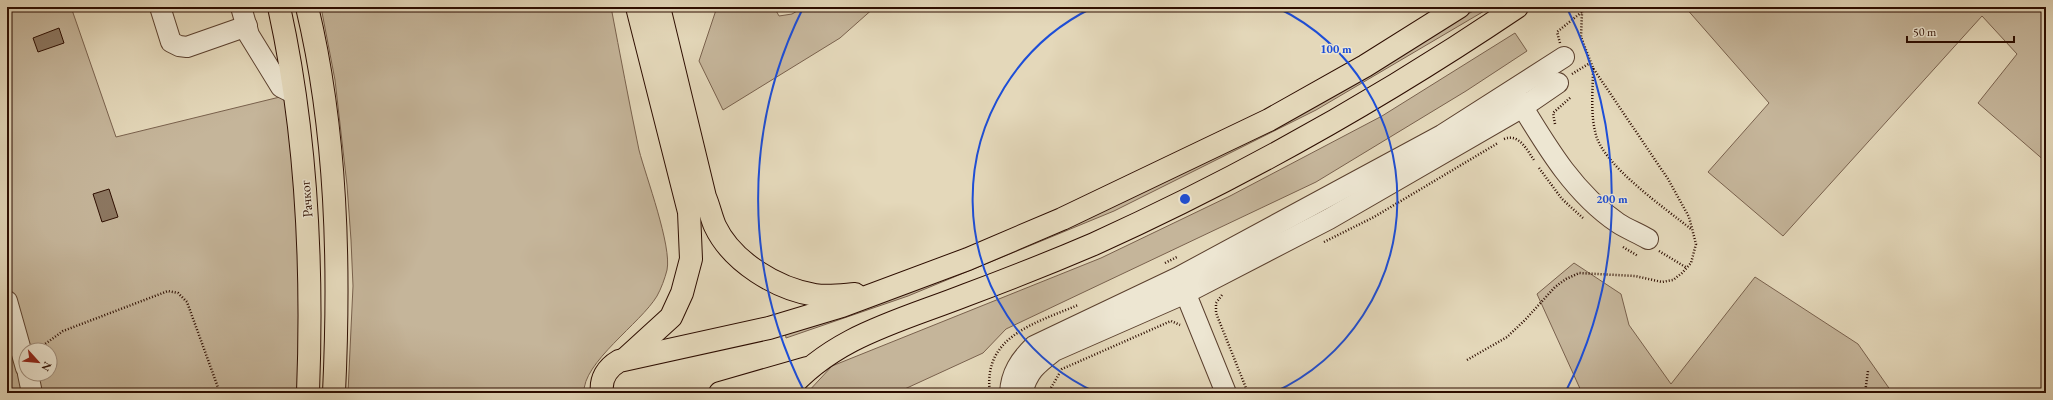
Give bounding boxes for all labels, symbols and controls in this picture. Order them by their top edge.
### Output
scale bar [1907,18,2014,44]
text: 50 m [1913,24,1937,40]
text: 100 m [1320,41,1352,57]
street label: Рачког [295,180,317,218]
text: 200 m [1596,191,1628,207]
centre of rings [1178,192,1192,206]
north arrow [18,342,58,382]
text: N [39,359,55,374]

